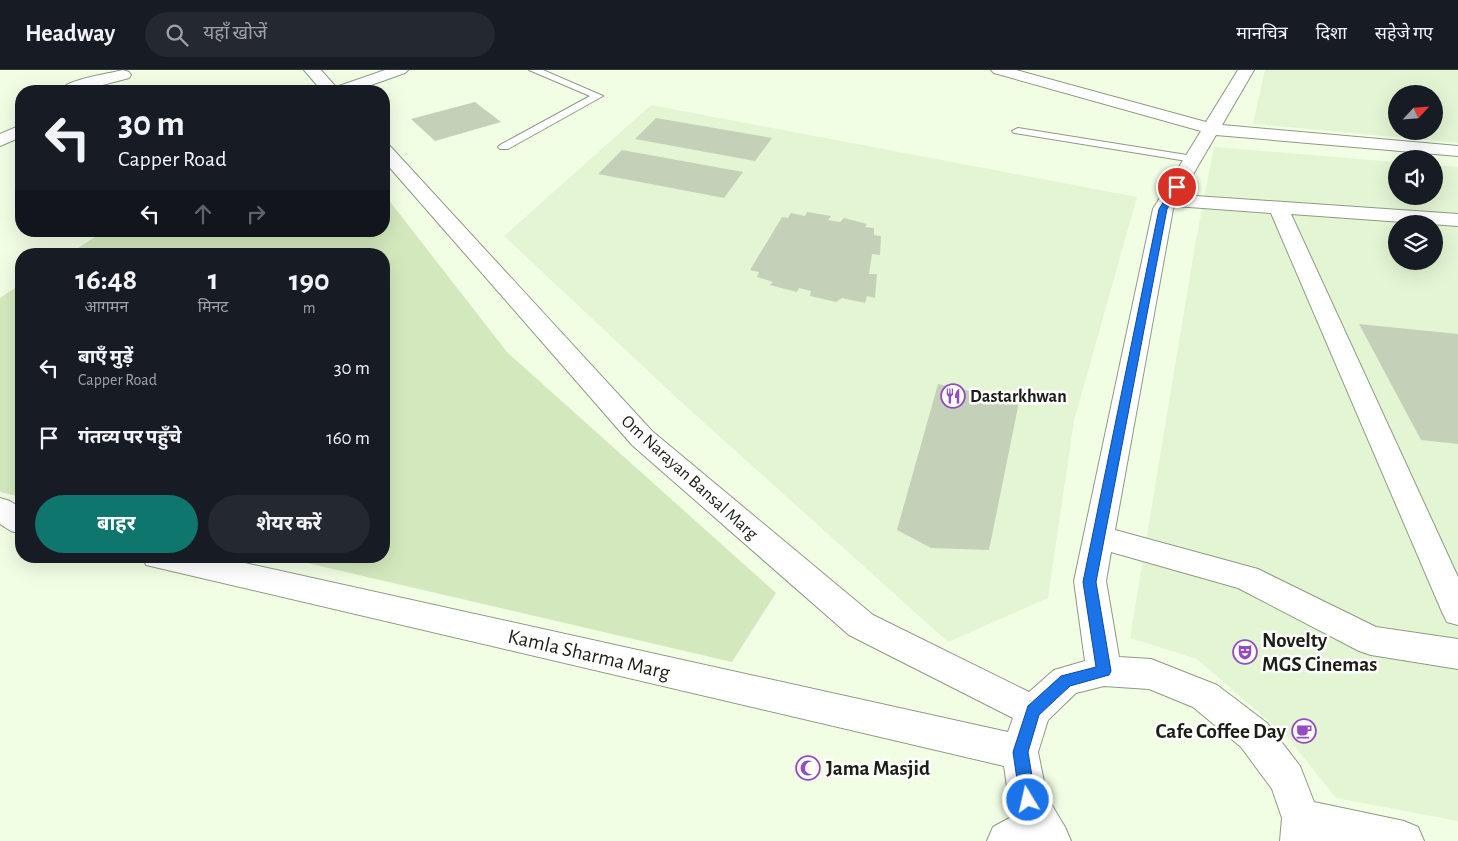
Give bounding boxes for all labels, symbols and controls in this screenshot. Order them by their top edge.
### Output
search box [145,12,495,57]
icon: search [163,21,191,49]
text: Headway [25,22,115,46]
text: यहाँ खोजें [203,24,267,43]
text: मानचित्र [1236,25,1288,43]
text: दिशा [1316,25,1347,43]
text: सहेजे गए [1375,25,1433,43]
north arrow [1388,85,1442,140]
map controls [1388,85,1443,270]
icon: left [35,105,100,170]
text: 30 m [118,107,185,142]
text: Capper Road [118,148,227,170]
button: sound [1388,150,1443,205]
pin [1156,166,1198,208]
icon: arrive [1163,173,1191,201]
icon: left [136,200,164,228]
icon: ahead [189,200,217,228]
icon: right [242,200,270,228]
button: layers [1388,215,1443,270]
text: 16:48 [75,265,137,295]
text: 1 [208,265,218,295]
text: 190 [289,266,330,296]
text: आगमन [84,299,128,315]
text: मिनट [198,299,228,315]
text: m [303,300,316,316]
text: बाएँ मुड़ें [78,348,133,367]
icon: left [35,354,63,382]
text: 30 m [334,359,370,378]
text: Capper Road [78,372,157,388]
restaurant icon: Dastarkhwan [940,383,966,409]
place label: Dastarkhwan [970,388,1067,406]
street label: Om Narayan Bansal Marg [618,412,761,544]
icon: arrive [35,424,63,452]
text: गंतव्य पर पहुँचे [78,428,181,447]
text: 160 m [326,429,370,448]
button: बाहर [35,495,198,553]
button: शेयर करें [208,495,370,553]
street label: Kamla Sharma Marg [506,626,673,684]
place label: Novelty MGS Cinemas [1262,630,1377,675]
theatre icon: Novelty MGS Cinemas [1232,639,1258,665]
cafe icon: Cafe Coffee Day [1291,718,1317,744]
place label: Cafe Coffee Day [1156,721,1287,742]
mosque icon: Jama Masjid [795,755,821,781]
place label: Jama Masjid [826,758,930,779]
position arrow [1001,773,1053,825]

